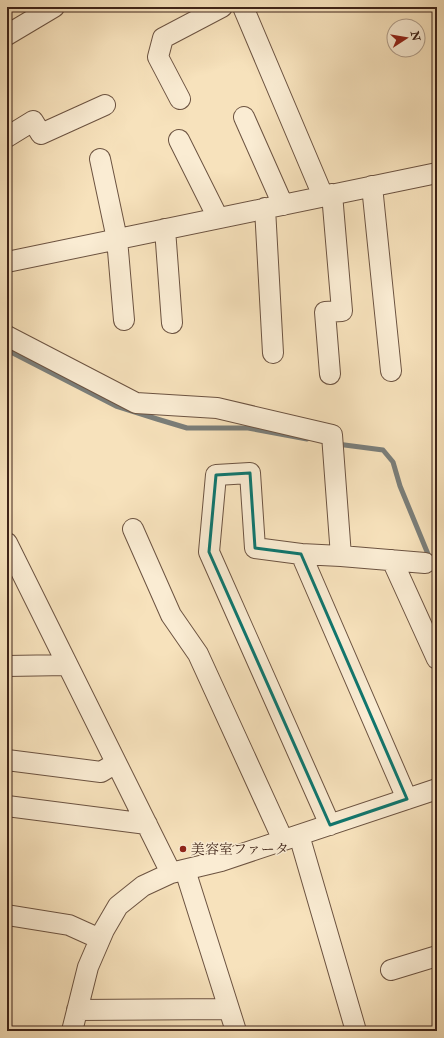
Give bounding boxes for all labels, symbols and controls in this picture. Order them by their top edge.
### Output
north arrow [386,18,426,58]
text: N [408,29,423,43]
place label: 美容室ファータ [191,841,289,858]
marker: 美容室ファータ [178,844,188,854]

